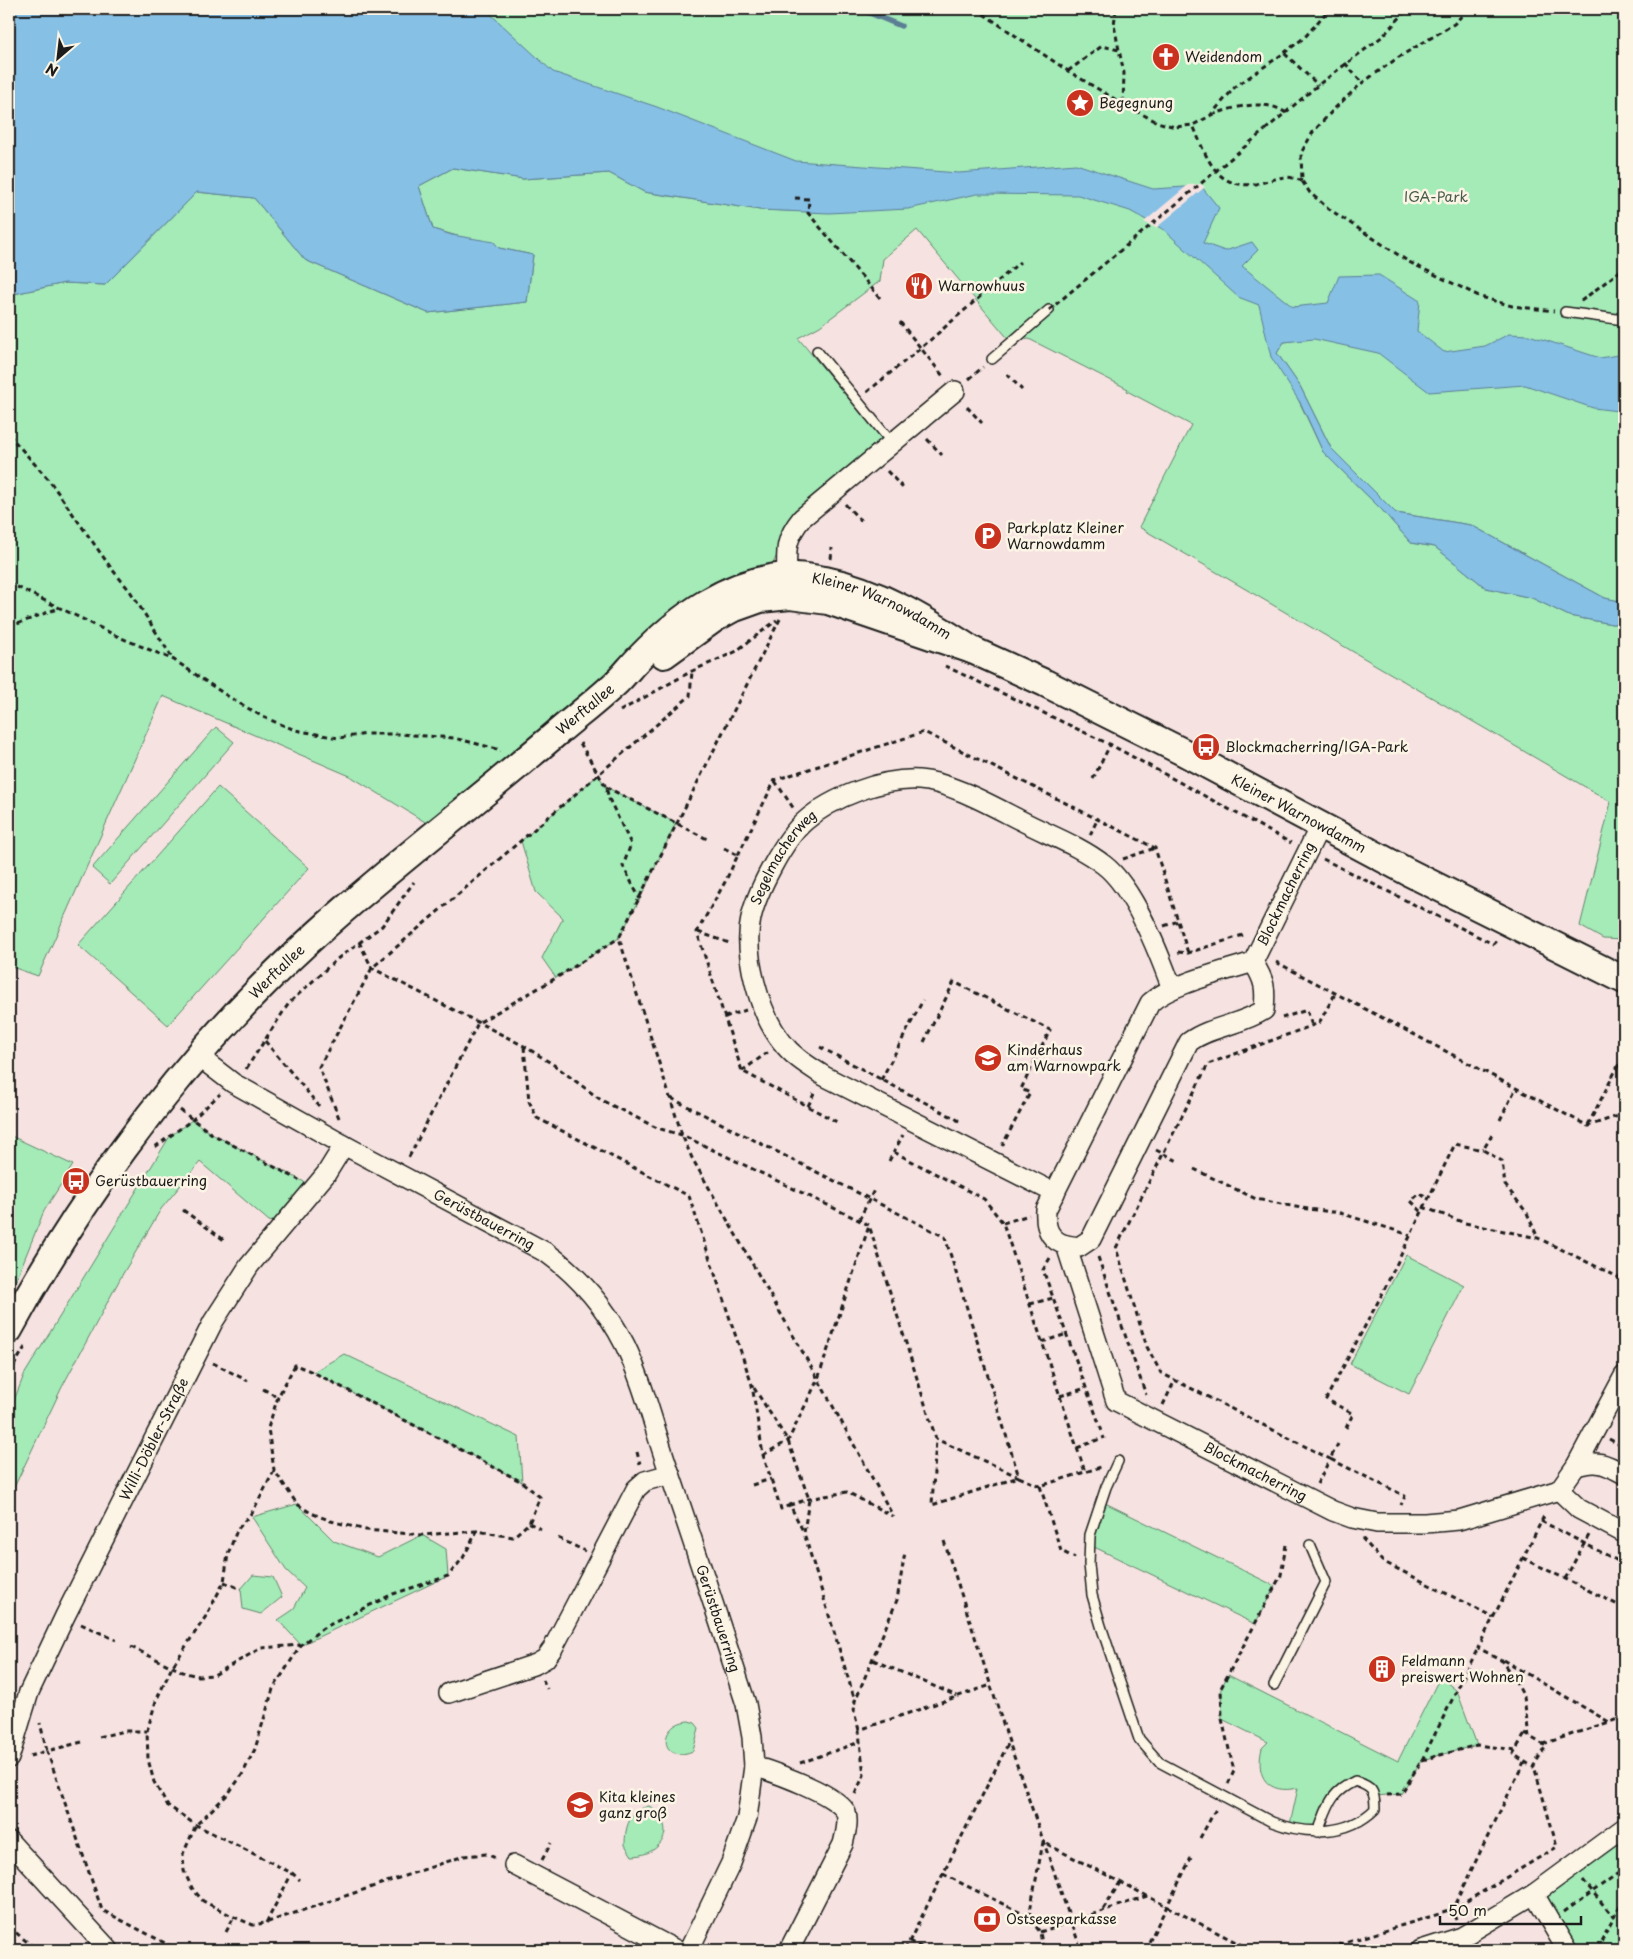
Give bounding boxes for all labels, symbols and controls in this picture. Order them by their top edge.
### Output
north arrow [32,32,82,82]
church icon: Weidendom [1151,42,1181,72]
place label: Weidendom [1185,46,1262,67]
text: N [42,58,61,82]
place icon: Begegnung [1065,88,1095,118]
place label: Begegnung [1099,92,1173,113]
park label: IGA-Park [1404,186,1469,207]
restaurant icon: Warnowhuus [904,271,934,301]
place label: Warnowhuus [938,275,1025,296]
place label: Parkplatz Kleiner Warnowdamm [1007,517,1124,554]
parking icon: Parkplatz Kleiner Warnowdamm [973,521,1003,551]
street label: Kleiner Warnowdamm [811,567,956,644]
street label: Werftallee [551,678,619,739]
bus stop icon: Blockmacherring/IGA-Park [1191,732,1221,762]
place label: Blockmacherring/IGA-Park [1225,736,1409,757]
street label: Kleiner Warnowdamm [1228,769,1370,858]
street label: Segelmacherweg [745,804,821,908]
street label: Blockmacherring [1251,838,1320,949]
street label: Werftallee [244,939,309,1003]
place label: Kinderhaus am Warnowpark [1007,1039,1121,1076]
school or university icon: Kinderhaus am Warnowpark [973,1043,1003,1073]
bus stop icon: Gerüstbauerring [61,1166,91,1196]
place label: Gerüstbauerring [95,1170,207,1191]
street label: Gerüstbauerring [430,1183,539,1255]
street label: Willi-Döbler-Straße [114,1374,193,1504]
street label: Blockmacherring [1200,1436,1311,1506]
street label: Gerüstbauerring [691,1562,746,1675]
place label: Feldmann preiswert Wohnen [1401,1650,1524,1687]
building icon: Feldmann preiswert Wohnen [1367,1654,1397,1684]
place label: Kita kleines ganz groß [599,1786,675,1823]
school or university icon: Kita kleines ganz groß [565,1790,595,1820]
scale bar [1440,1894,1582,1926]
text: 50 m [1448,1898,1487,1921]
bank icon: Ostseesparkasse [972,1904,1002,1934]
place label: Ostseesparkasse [1006,1908,1117,1929]

